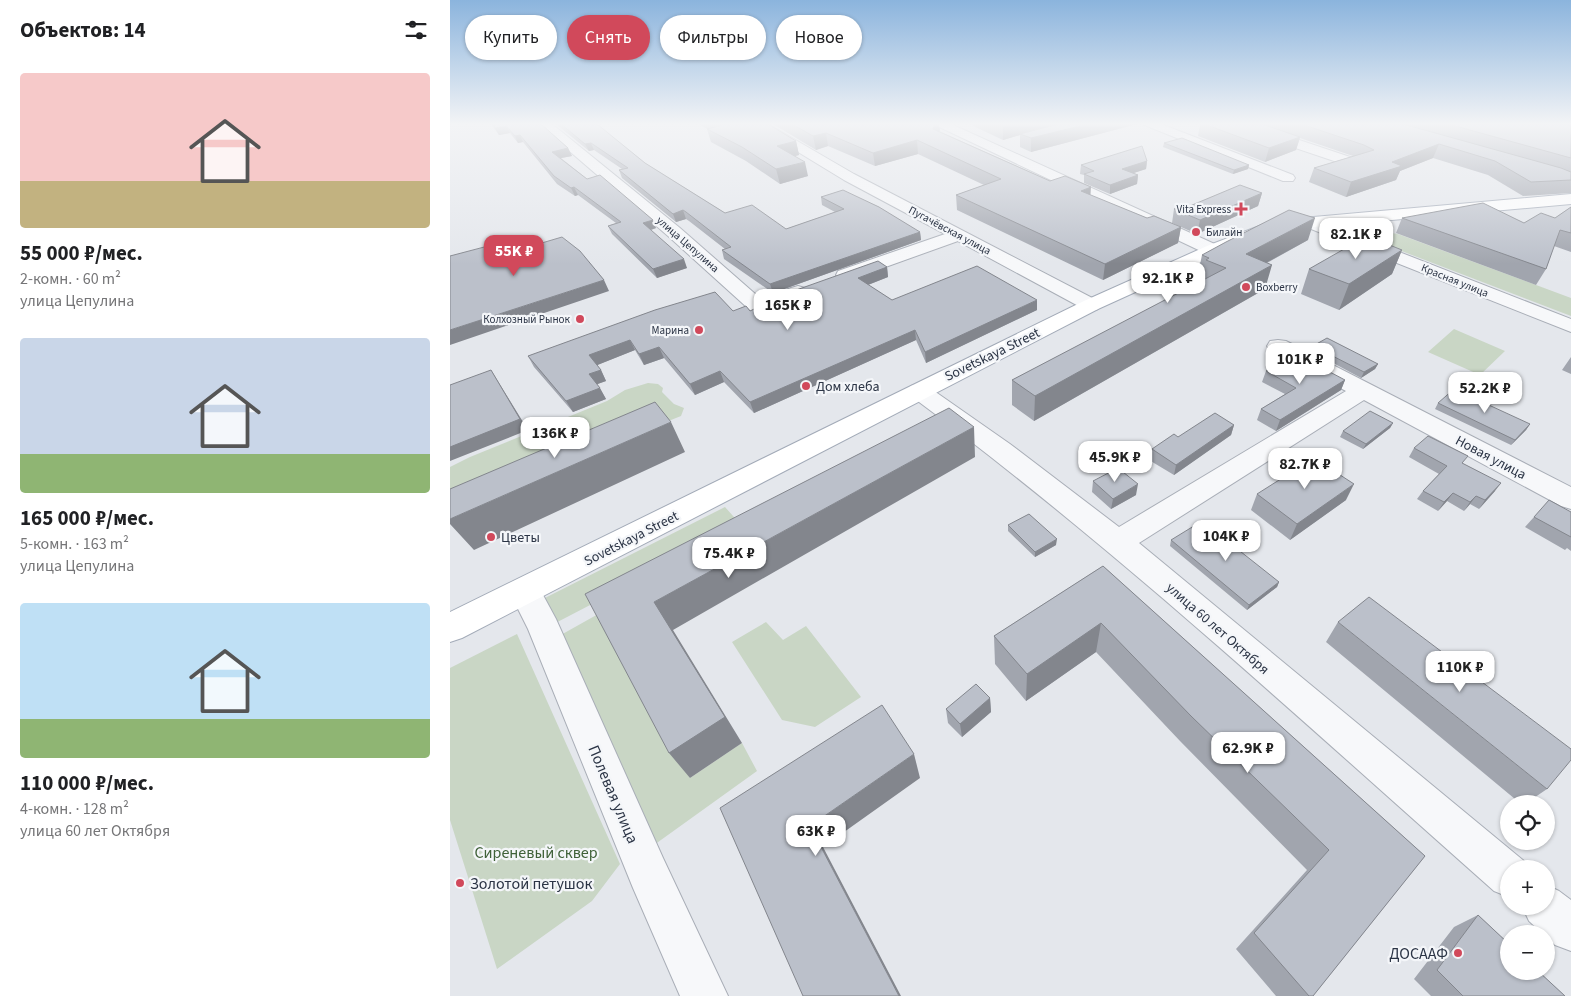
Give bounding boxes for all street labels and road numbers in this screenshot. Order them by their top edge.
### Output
street label: Пугачёвская улица [906,202,994,258]
street label: улица Цепулина [653,213,722,276]
street label: Красная улица [1419,260,1491,301]
street label: Sovetskaya Street [941,323,1044,387]
street label: Новая улица [1452,431,1529,485]
street label: Sovetskaya Street [581,506,682,571]
street label: улица 60 лет Октября [1161,578,1273,679]
street label: Полевая улица [582,742,644,847]

